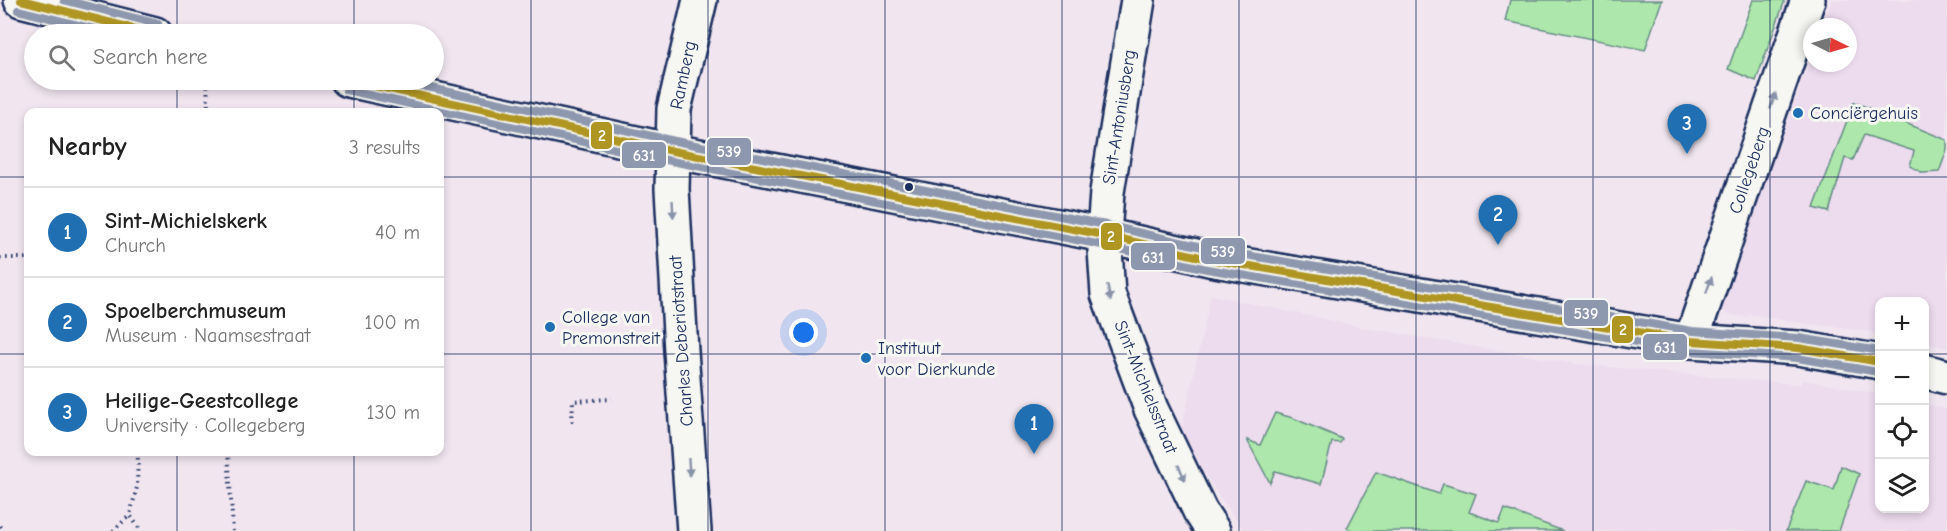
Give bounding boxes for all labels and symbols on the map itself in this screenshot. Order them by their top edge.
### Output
north arrow [1803,18,1857,72]
street label: Ramberg [666,39,701,111]
street label: Sint-Antoniusberg [1098,48,1141,186]
one-way arrow [1768,92,1778,110]
place label: Conciërgehuis [1810,103,1918,124]
pin: 3 [1668,104,1706,154]
marker: Conciërgehuis [1791,106,1805,120]
line badge: 2 [590,121,613,150]
street label: Collegeberg [1725,124,1774,217]
text: 2 [598,127,606,145]
line badge: 539 [706,137,752,166]
line badge: 631 [621,141,667,169]
text: 539 [717,143,741,161]
text: 631 [633,147,655,165]
unlabelled marker [903,181,915,193]
pin: 2 [1478,196,1518,245]
one-way arrow [669,200,678,219]
line badge: 2 [1100,222,1123,251]
text: 2 [1107,228,1115,246]
line badge: 539 [1200,237,1246,265]
line badge: 631 [1130,242,1176,271]
text: 539 [1211,243,1235,261]
text: 631 [1142,249,1164,267]
street label: Charles Deberiotstraat [665,254,698,427]
one-way arrow [1704,276,1714,294]
one-way arrow [1105,284,1115,302]
line badge: 539 [1563,299,1609,327]
text: 539 [1574,305,1598,323]
place label: College van Premonstreit [562,307,661,349]
line badge: 2 [1611,315,1634,344]
your location [789,318,818,347]
street label: Sint-Michielsstraat [1109,318,1182,458]
marker: College van Premonstreit [543,320,557,334]
text: 2 [1619,321,1627,339]
line badge: 631 [1642,333,1688,361]
place label: Instituut voor Dierkunde [877,338,995,380]
text: 631 [1654,339,1676,357]
marker: Instituut voor Dierkunde [859,351,873,365]
pin: 1 [1014,404,1054,454]
one-way arrow [684,457,694,476]
one-way arrow [1177,465,1186,482]

